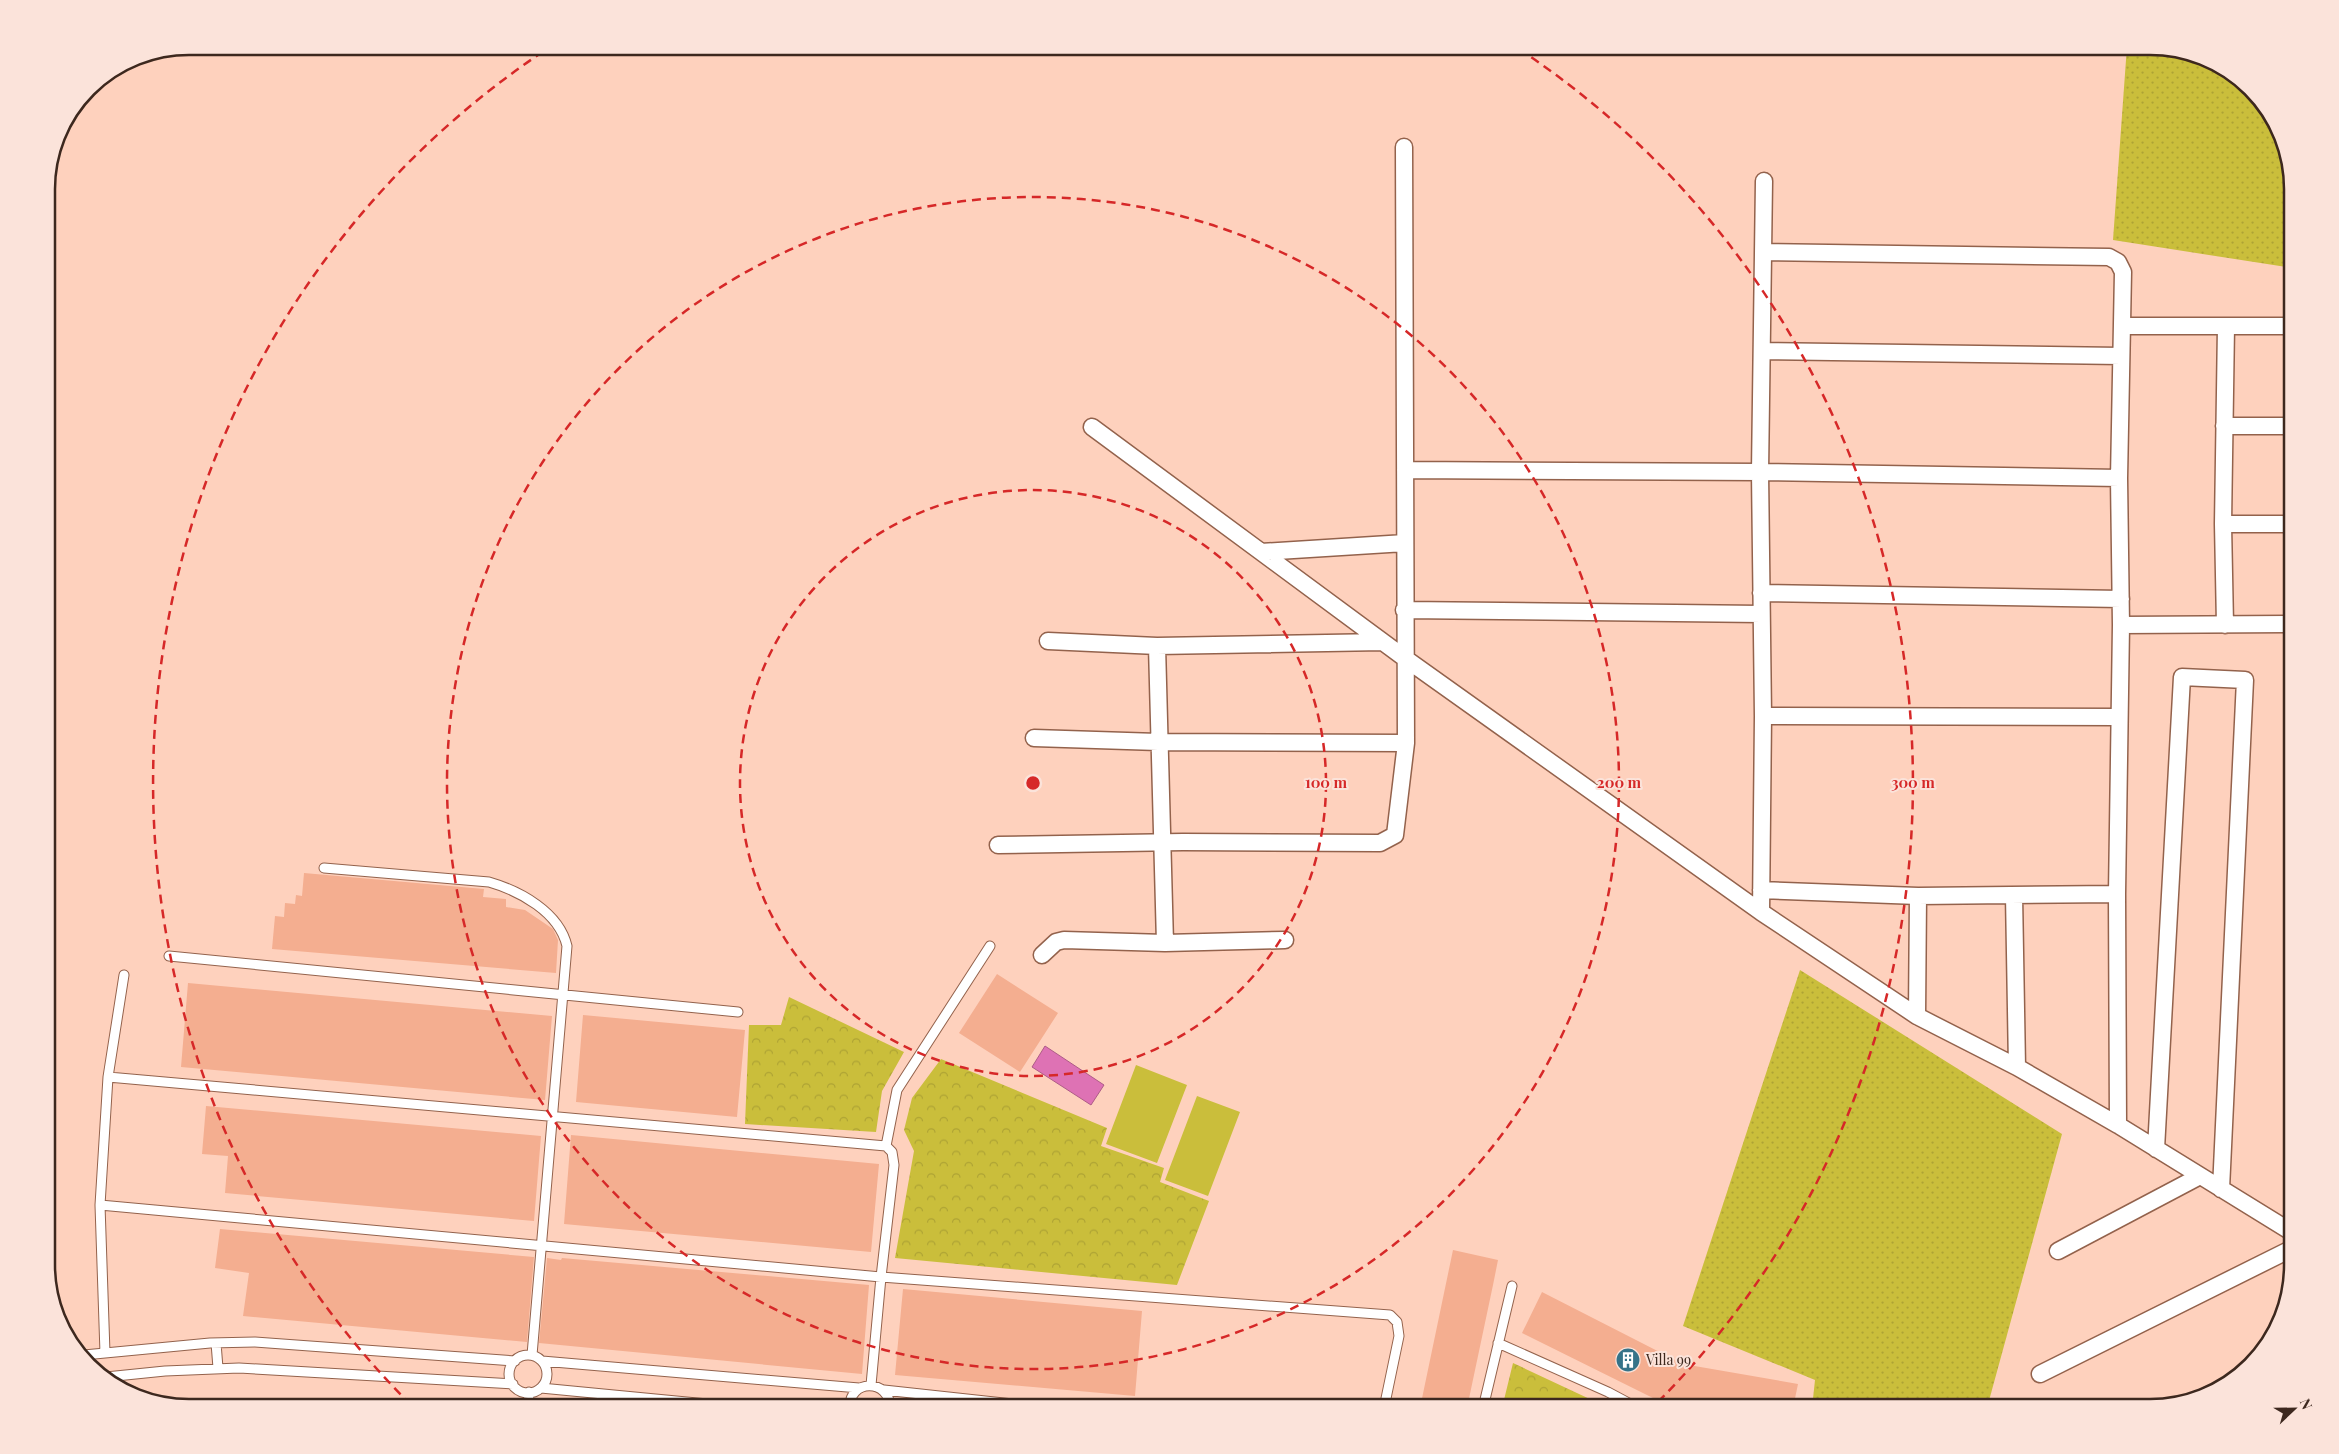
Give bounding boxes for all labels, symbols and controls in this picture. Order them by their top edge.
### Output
text: 100 m [1305,772,1348,792]
text: 200 m [1597,772,1642,792]
text: 300 m [1891,772,1935,792]
centre of rings [1024,774,1042,792]
building icon: Villa 99 [1615,1347,1641,1373]
place label: Villa 99 [1645,1350,1691,1369]
north arrow [2269,1384,2319,1434]
text: N [2296,1396,2317,1412]

